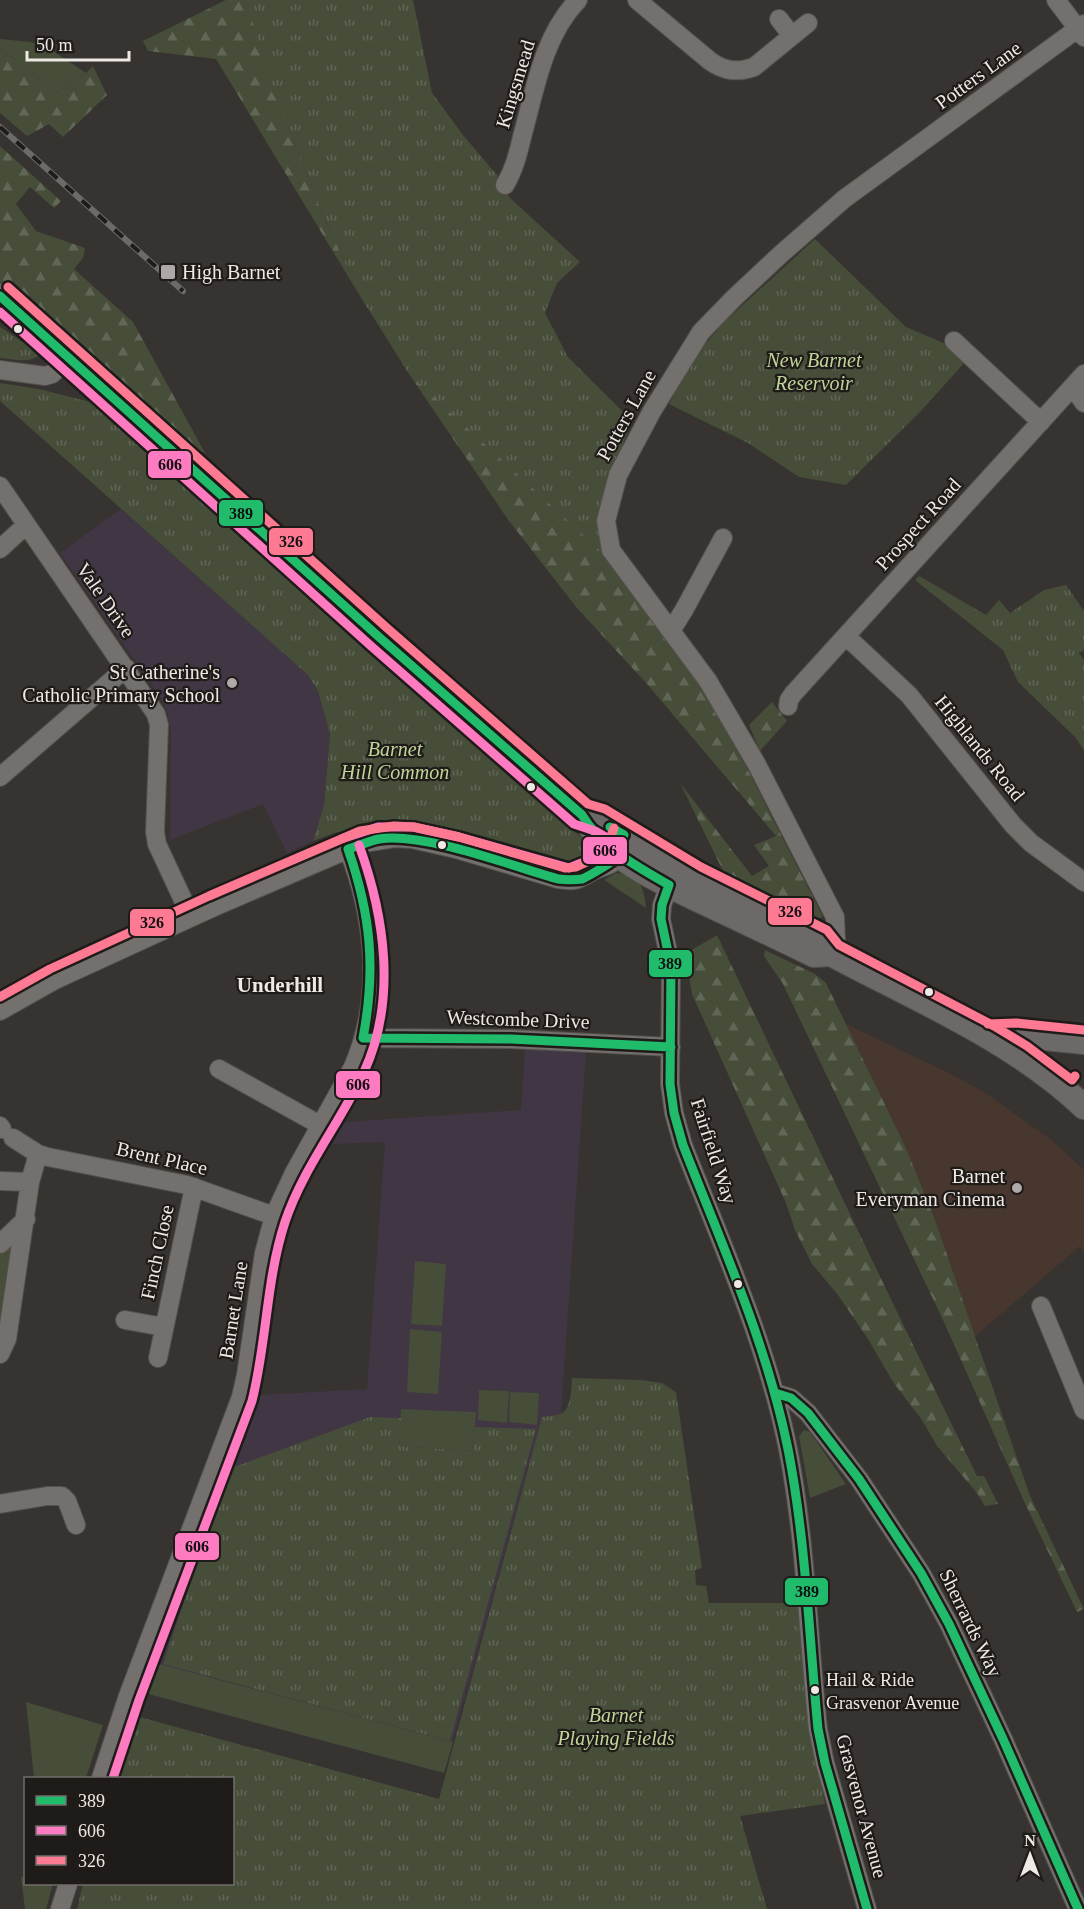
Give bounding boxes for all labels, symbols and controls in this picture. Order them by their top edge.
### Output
scale bar [27,24,129,62]
text: 50 m [36,35,73,55]
street label: Potters Lane [931,36,1025,113]
street label: Kingsmead [491,37,540,131]
place label: High Barnet [182,261,281,284]
marker: High Barnet [159,263,177,281]
unlabelled marker [12,323,24,335]
park label: New Barnet Reservoir [766,349,862,394]
street label: Potters Lane [592,366,660,464]
line badge: 606 [147,450,192,479]
text: 606 [158,456,182,473]
street label: Prospect Road [871,474,966,575]
line badge: 389 [218,499,264,527]
text: 389 [229,505,253,522]
line badge: 326 [268,527,314,556]
text: 326 [279,533,303,550]
street label: Vale Drive [72,558,140,642]
place label: St Catherine's Catholic Primary School [22,661,220,707]
marker: St Catherine's Catholic Primary School [225,676,239,690]
street label: Highlands Road [930,691,1029,806]
park label: Barnet Hill Common [340,738,449,783]
unlabelled marker [525,781,537,793]
line badge: 606 [582,836,628,865]
unlabelled marker [436,839,448,851]
text: 606 [593,842,617,859]
line badge: 326 [767,897,813,926]
text: 326 [778,903,802,920]
line badge: 326 [129,908,175,937]
text: 326 [140,914,164,931]
line badge: 389 [648,949,693,978]
text: 389 [658,955,682,972]
district label: Underhill [237,973,323,997]
unlabelled marker [923,986,935,998]
street label: Westcombe Drive [446,1006,590,1032]
line badge: 606 [335,1070,381,1099]
text: 606 [346,1076,370,1093]
street label: Fairfield Way [686,1095,741,1207]
street label: Brent Place [114,1137,210,1179]
place label: Barnet Everyman Cinema [856,1165,1005,1211]
marker: Barnet Everyman Cinema [1010,1181,1024,1195]
street label: Finch Close [136,1203,178,1301]
street label: Barnet Lane [214,1260,252,1360]
unlabelled marker [732,1278,744,1290]
line badge: 606 [174,1532,220,1561]
text: 606 [185,1538,209,1555]
street label: Sherrards Way [934,1565,1007,1681]
line badge: 389 [784,1577,829,1606]
text: 389 [795,1583,819,1600]
place label: Hail & Ride Grasvenor Avenue [826,1670,959,1713]
marker: Hail & Ride Grasvenor Avenue [809,1684,821,1696]
park label: Barnet Playing Fields [556,1704,675,1750]
street label: Grasvenor Avenue [832,1732,892,1880]
legend [24,1777,234,1885]
text: 389 [78,1791,105,1811]
text: 606 [78,1821,105,1841]
north arrow [1000,1825,1060,1885]
text: N [1024,1832,1036,1849]
text: 326 [78,1851,105,1871]

